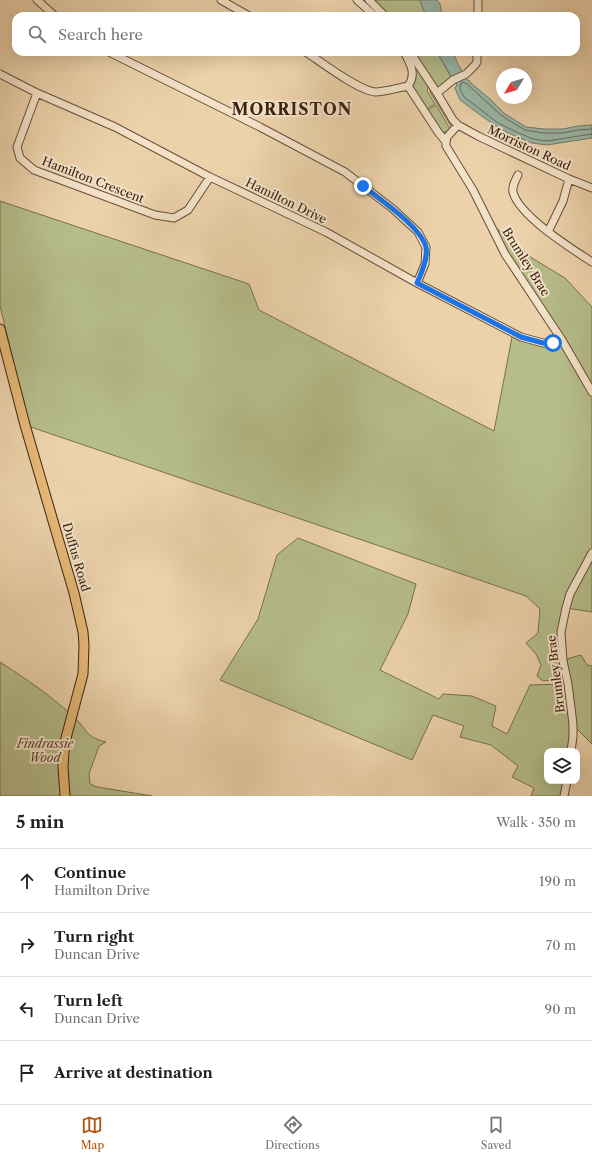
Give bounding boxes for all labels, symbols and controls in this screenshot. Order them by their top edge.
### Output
search box [12,12,580,56]
icon: search [26,23,48,45]
text: Search here [58,25,143,44]
north arrow [496,68,532,104]
district label: MORRISTON [232,99,352,119]
street label: Morriston Road [485,122,574,174]
street label: Hamilton Crescent [40,153,147,206]
street label: Hamilton Drive [243,174,329,227]
route end [354,177,372,195]
street label: Brumley Brae [499,225,554,299]
route start [544,334,562,352]
street label: Duffus Road [60,521,94,594]
street label: Brumley Brae [543,634,568,714]
park label: Findrassie Wood [16,736,74,765]
map controls [544,748,580,784]
button: layers [544,748,580,784]
text: 5 min [16,812,64,832]
text: Walk · 350 m [496,814,576,830]
text: Continue [54,863,126,882]
icon: ahead [16,870,38,892]
text: 190 m [539,873,576,889]
text: Hamilton Drive [54,882,150,898]
text: Turn right [54,927,134,946]
icon: right [16,934,38,956]
text: 70 m [546,937,576,953]
text: Duncan Drive [54,946,140,962]
text: Turn left [54,991,123,1010]
icon: left [16,998,38,1020]
text: 90 m [545,1001,576,1017]
text: Duncan Drive [54,1010,140,1026]
icon: arrive [16,1062,38,1084]
text: Arrive at destination [54,1063,213,1082]
tab: Map [81,1114,104,1152]
tab: Directions [265,1114,320,1152]
tab: Saved [481,1114,511,1152]

